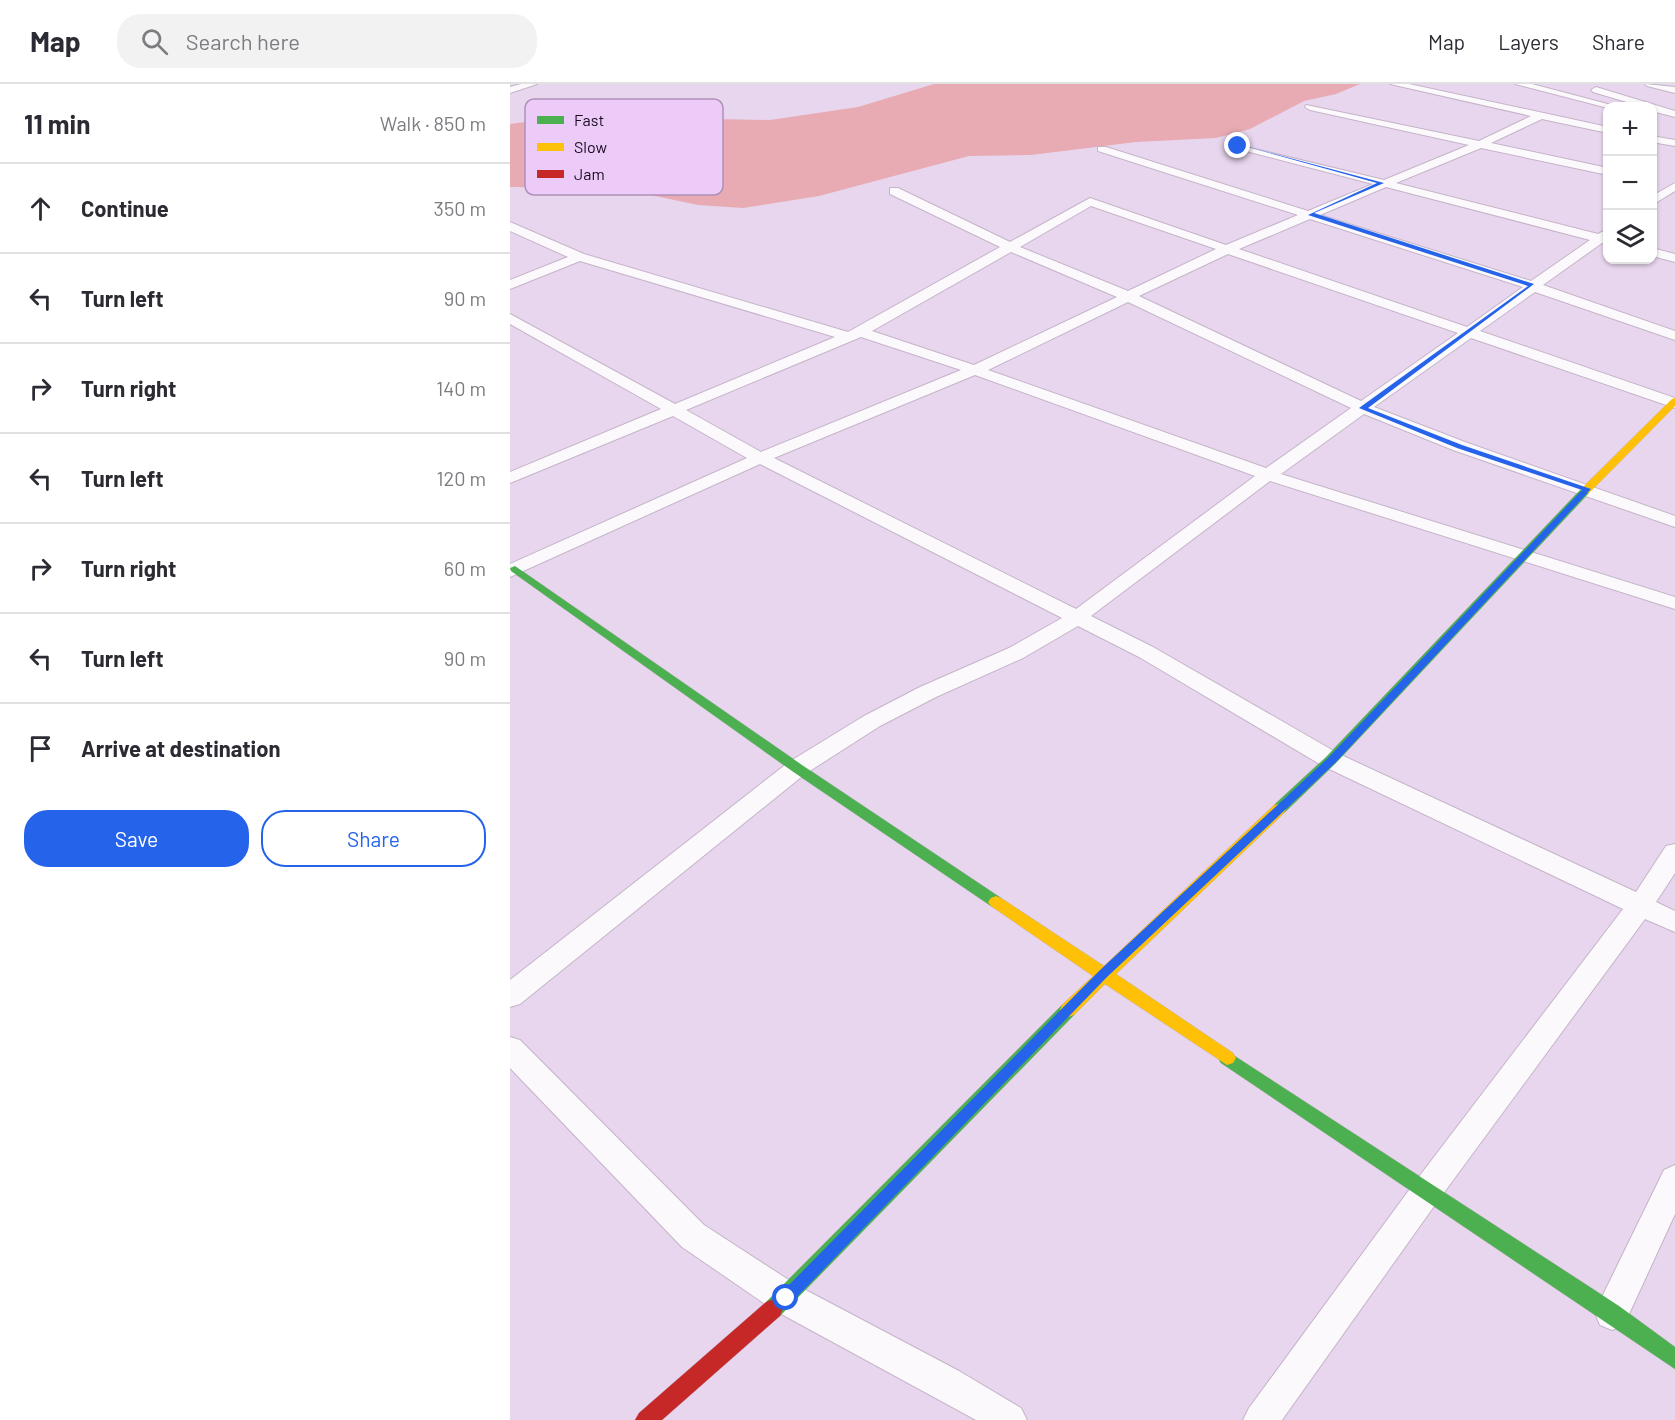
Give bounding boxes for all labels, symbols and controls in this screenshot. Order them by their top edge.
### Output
search box [117,14,537,68]
text: Map [30,24,81,58]
icon: search [138,25,171,58]
text: Search here [186,28,300,54]
text: Map [1428,29,1465,54]
text: Layers [1498,29,1559,54]
text: Share [1592,29,1645,54]
legend [525,99,723,195]
map controls [1603,102,1657,264]
button: + [1603,102,1657,156]
text: 11 min [24,108,90,139]
text: Fast [574,110,604,129]
text: Walk · 850 m [380,111,486,135]
route end [1224,132,1250,158]
text: Slow [574,137,607,156]
button: − [1603,156,1657,210]
text: Jam [574,164,605,183]
icon: ahead [24,192,57,225]
text: Continue [81,195,169,221]
text: 350 m [434,196,486,220]
button: layers [1603,210,1657,264]
icon: left [24,282,57,315]
text: Turn left [81,285,164,311]
text: 90 m [444,286,486,310]
icon: right [24,372,57,405]
text: Turn right [81,375,176,401]
text: 140 m [436,376,486,400]
icon: left [24,462,57,495]
text: Turn left [81,465,164,491]
text: 120 m [436,466,486,490]
icon: right [24,552,57,585]
text: Turn right [81,555,176,581]
text: 60 m [444,556,486,580]
icon: left [24,642,57,675]
text: Turn left [81,645,164,671]
text: 90 m [444,646,486,670]
icon: arrive [24,732,57,765]
text: Arrive at destination [81,735,280,761]
button: Save [24,810,249,867]
button: Share [261,810,486,867]
route start [772,1284,798,1310]

